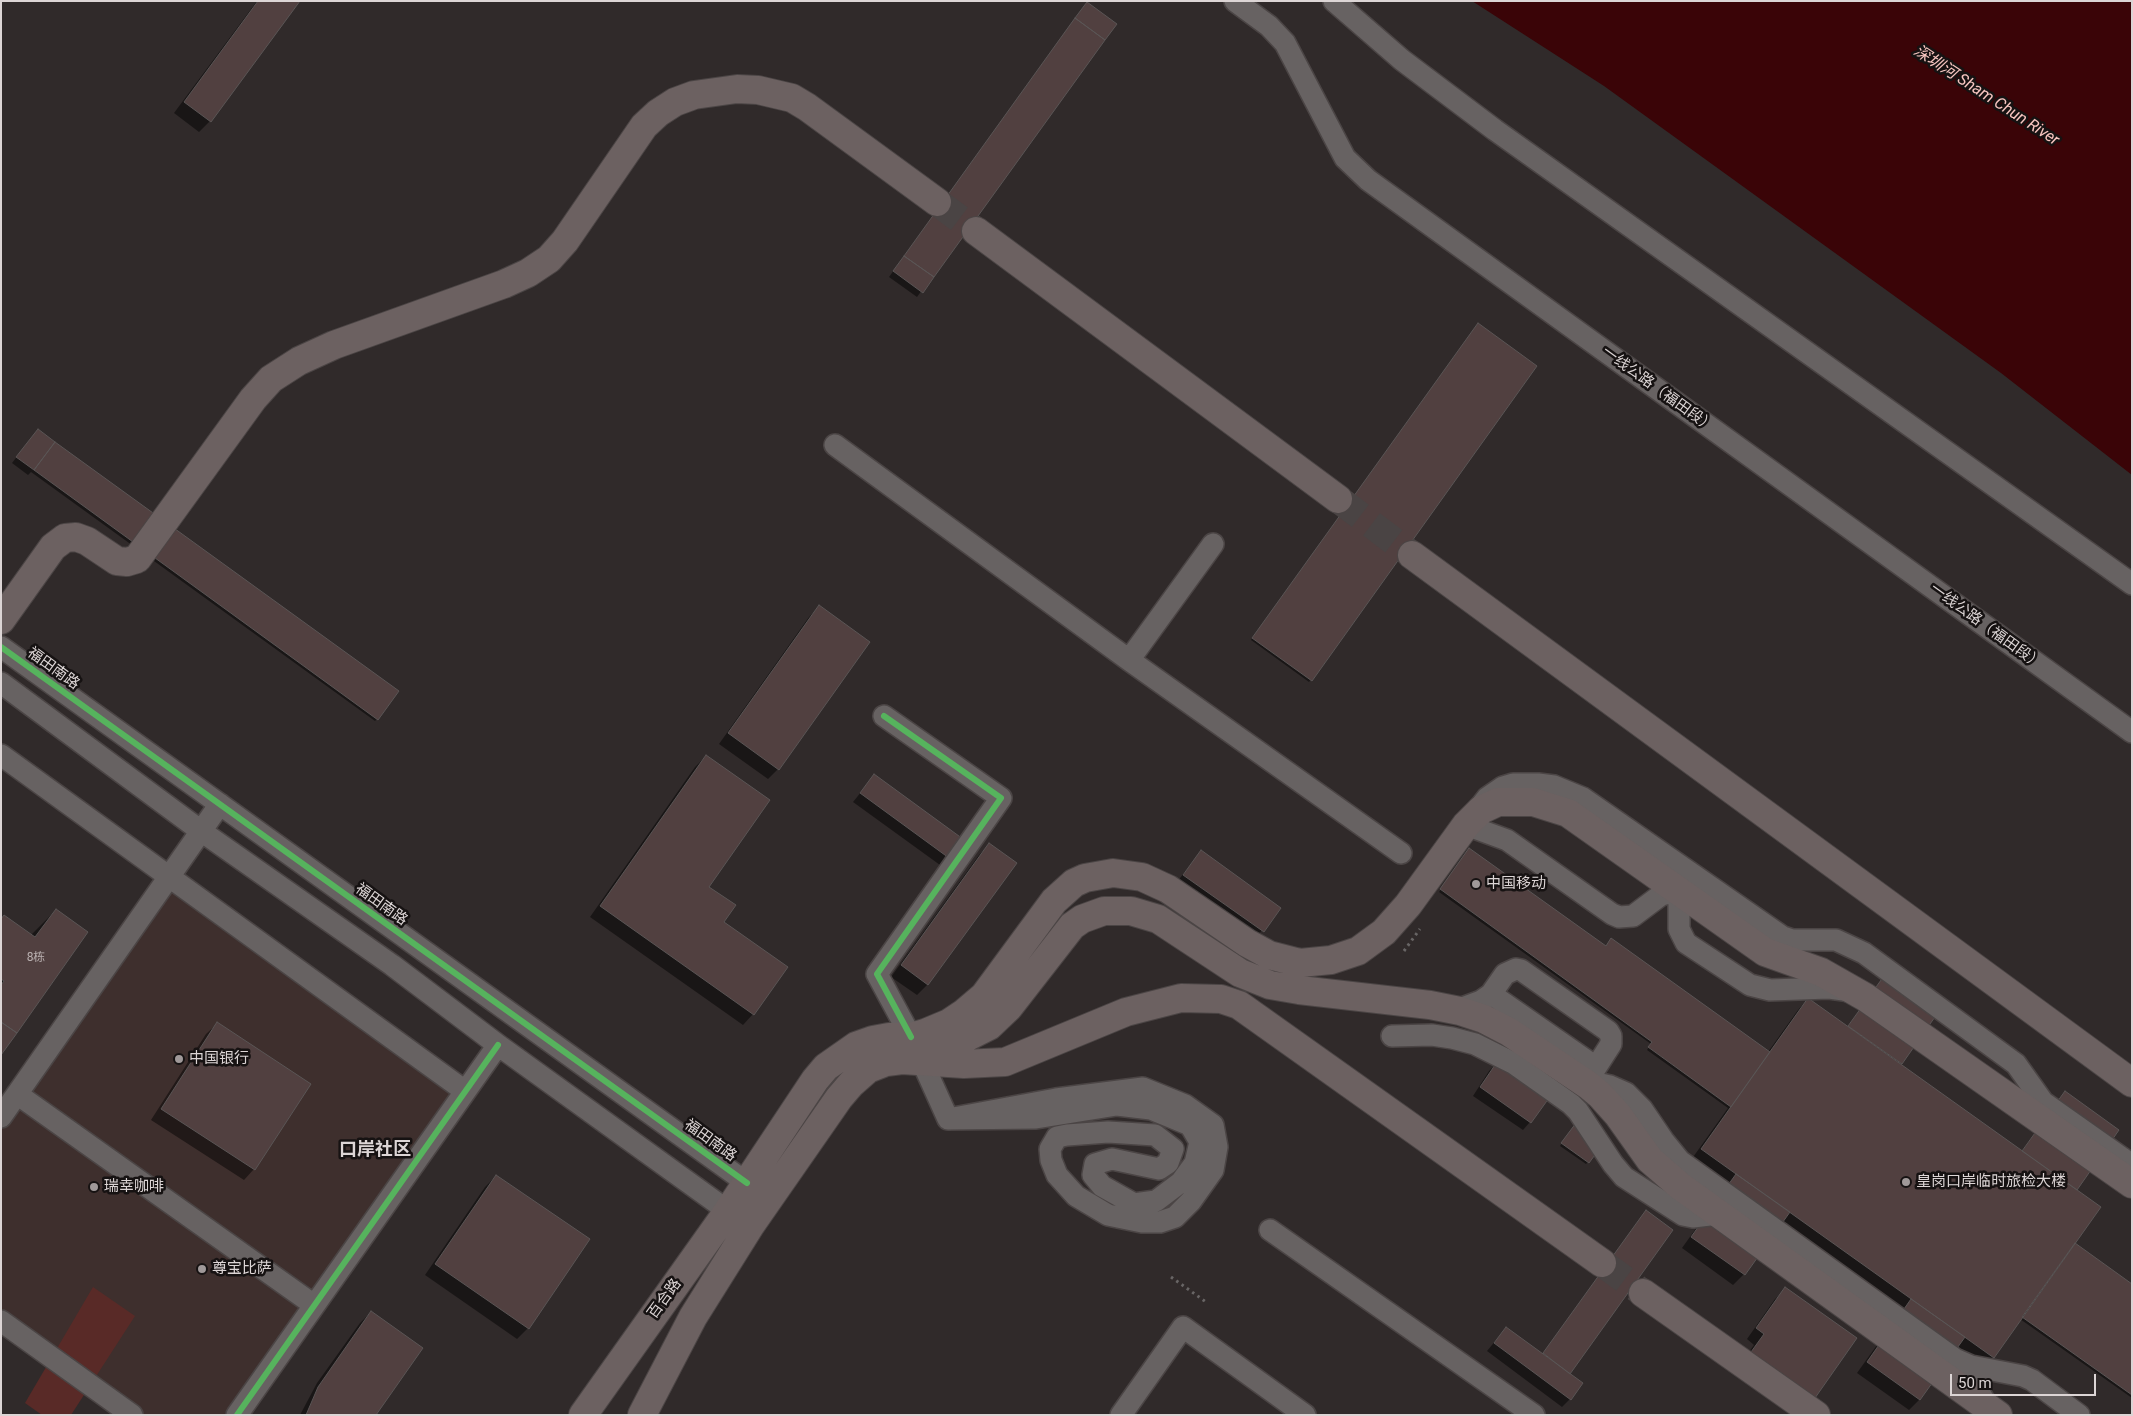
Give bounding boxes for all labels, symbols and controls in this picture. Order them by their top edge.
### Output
water label: 深圳河 Sham Chun River [1910,42,2062,150]
street label: 一线公路（福田段） [1598,343,1718,437]
street label: 一线公路（福田段） [1926,580,2046,674]
street label: 福田南路 [23,644,83,694]
place label: 中国移动 [1486,875,1546,893]
marker: 中国移动 [1470,878,1482,890]
street label: 福田南路 [351,880,411,930]
house number: 8栋 [27,951,45,965]
place label: 中国银行 [189,1050,249,1068]
marker: 中国银行 [173,1053,185,1065]
street label: 福田南路 [680,1116,740,1166]
district label: 口岸社区 [339,1139,411,1161]
place label: 皇岗口岸临时旅检大楼 [1916,1173,2066,1191]
marker: 皇岗口岸临时旅检大楼 [1900,1176,1912,1188]
place label: 瑞幸咖啡 [104,1178,164,1196]
marker: 瑞幸咖啡 [88,1181,100,1193]
place label: 尊宝比萨 [212,1260,272,1278]
marker: 尊宝比萨 [196,1263,208,1275]
street label: 百合路 [644,1276,686,1322]
scale bar [1953,1364,2099,1396]
text: 50 m [1958,1374,1992,1392]

